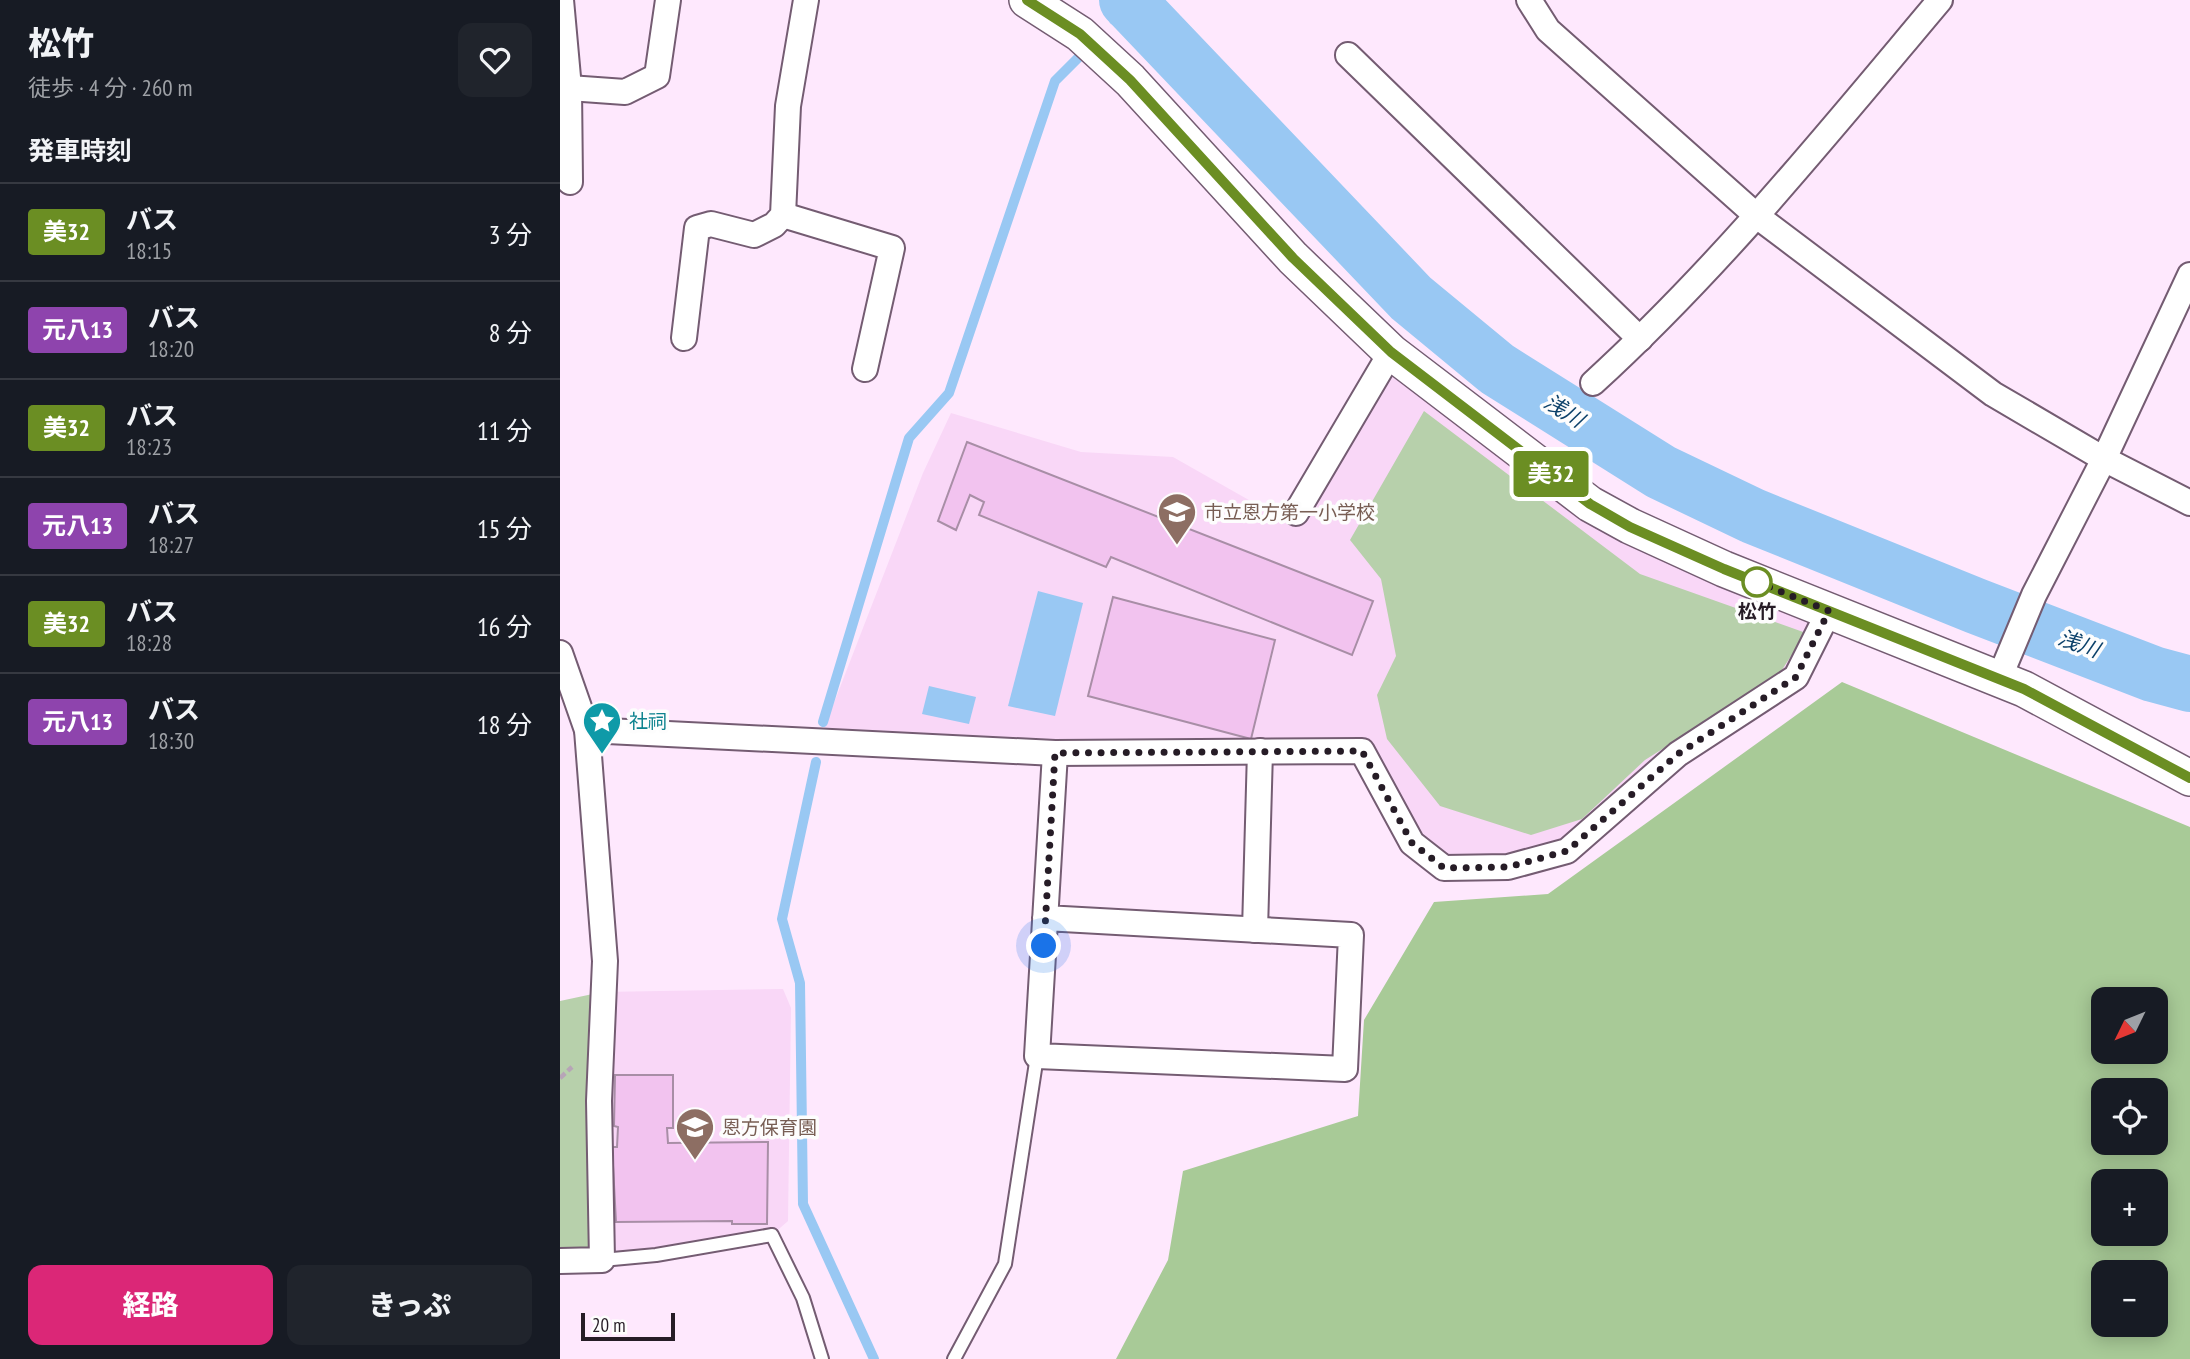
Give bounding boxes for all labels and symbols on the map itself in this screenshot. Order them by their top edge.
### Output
water label: 浅川 [1539,388,1591,434]
line badge: 美32 [1511,451,1591,497]
school or university icon: 市立恩方第一小学校 [1156,491,1198,546]
place label: 市立恩方第一小学校 [1204,500,1375,524]
marker: 松竹 [1742,567,1772,597]
place label: 松竹 [1738,599,1776,623]
water label: 浅川 [2055,624,2105,664]
place icon: 社祠 [581,700,623,755]
place label: 社祠 [629,709,667,733]
your location [1026,928,1061,963]
north arrow [2091,987,2168,1064]
school or university icon: 恩方保育園 [674,1106,716,1161]
place label: 恩方保育園 [722,1115,817,1139]
scale bar [581,1310,676,1342]

